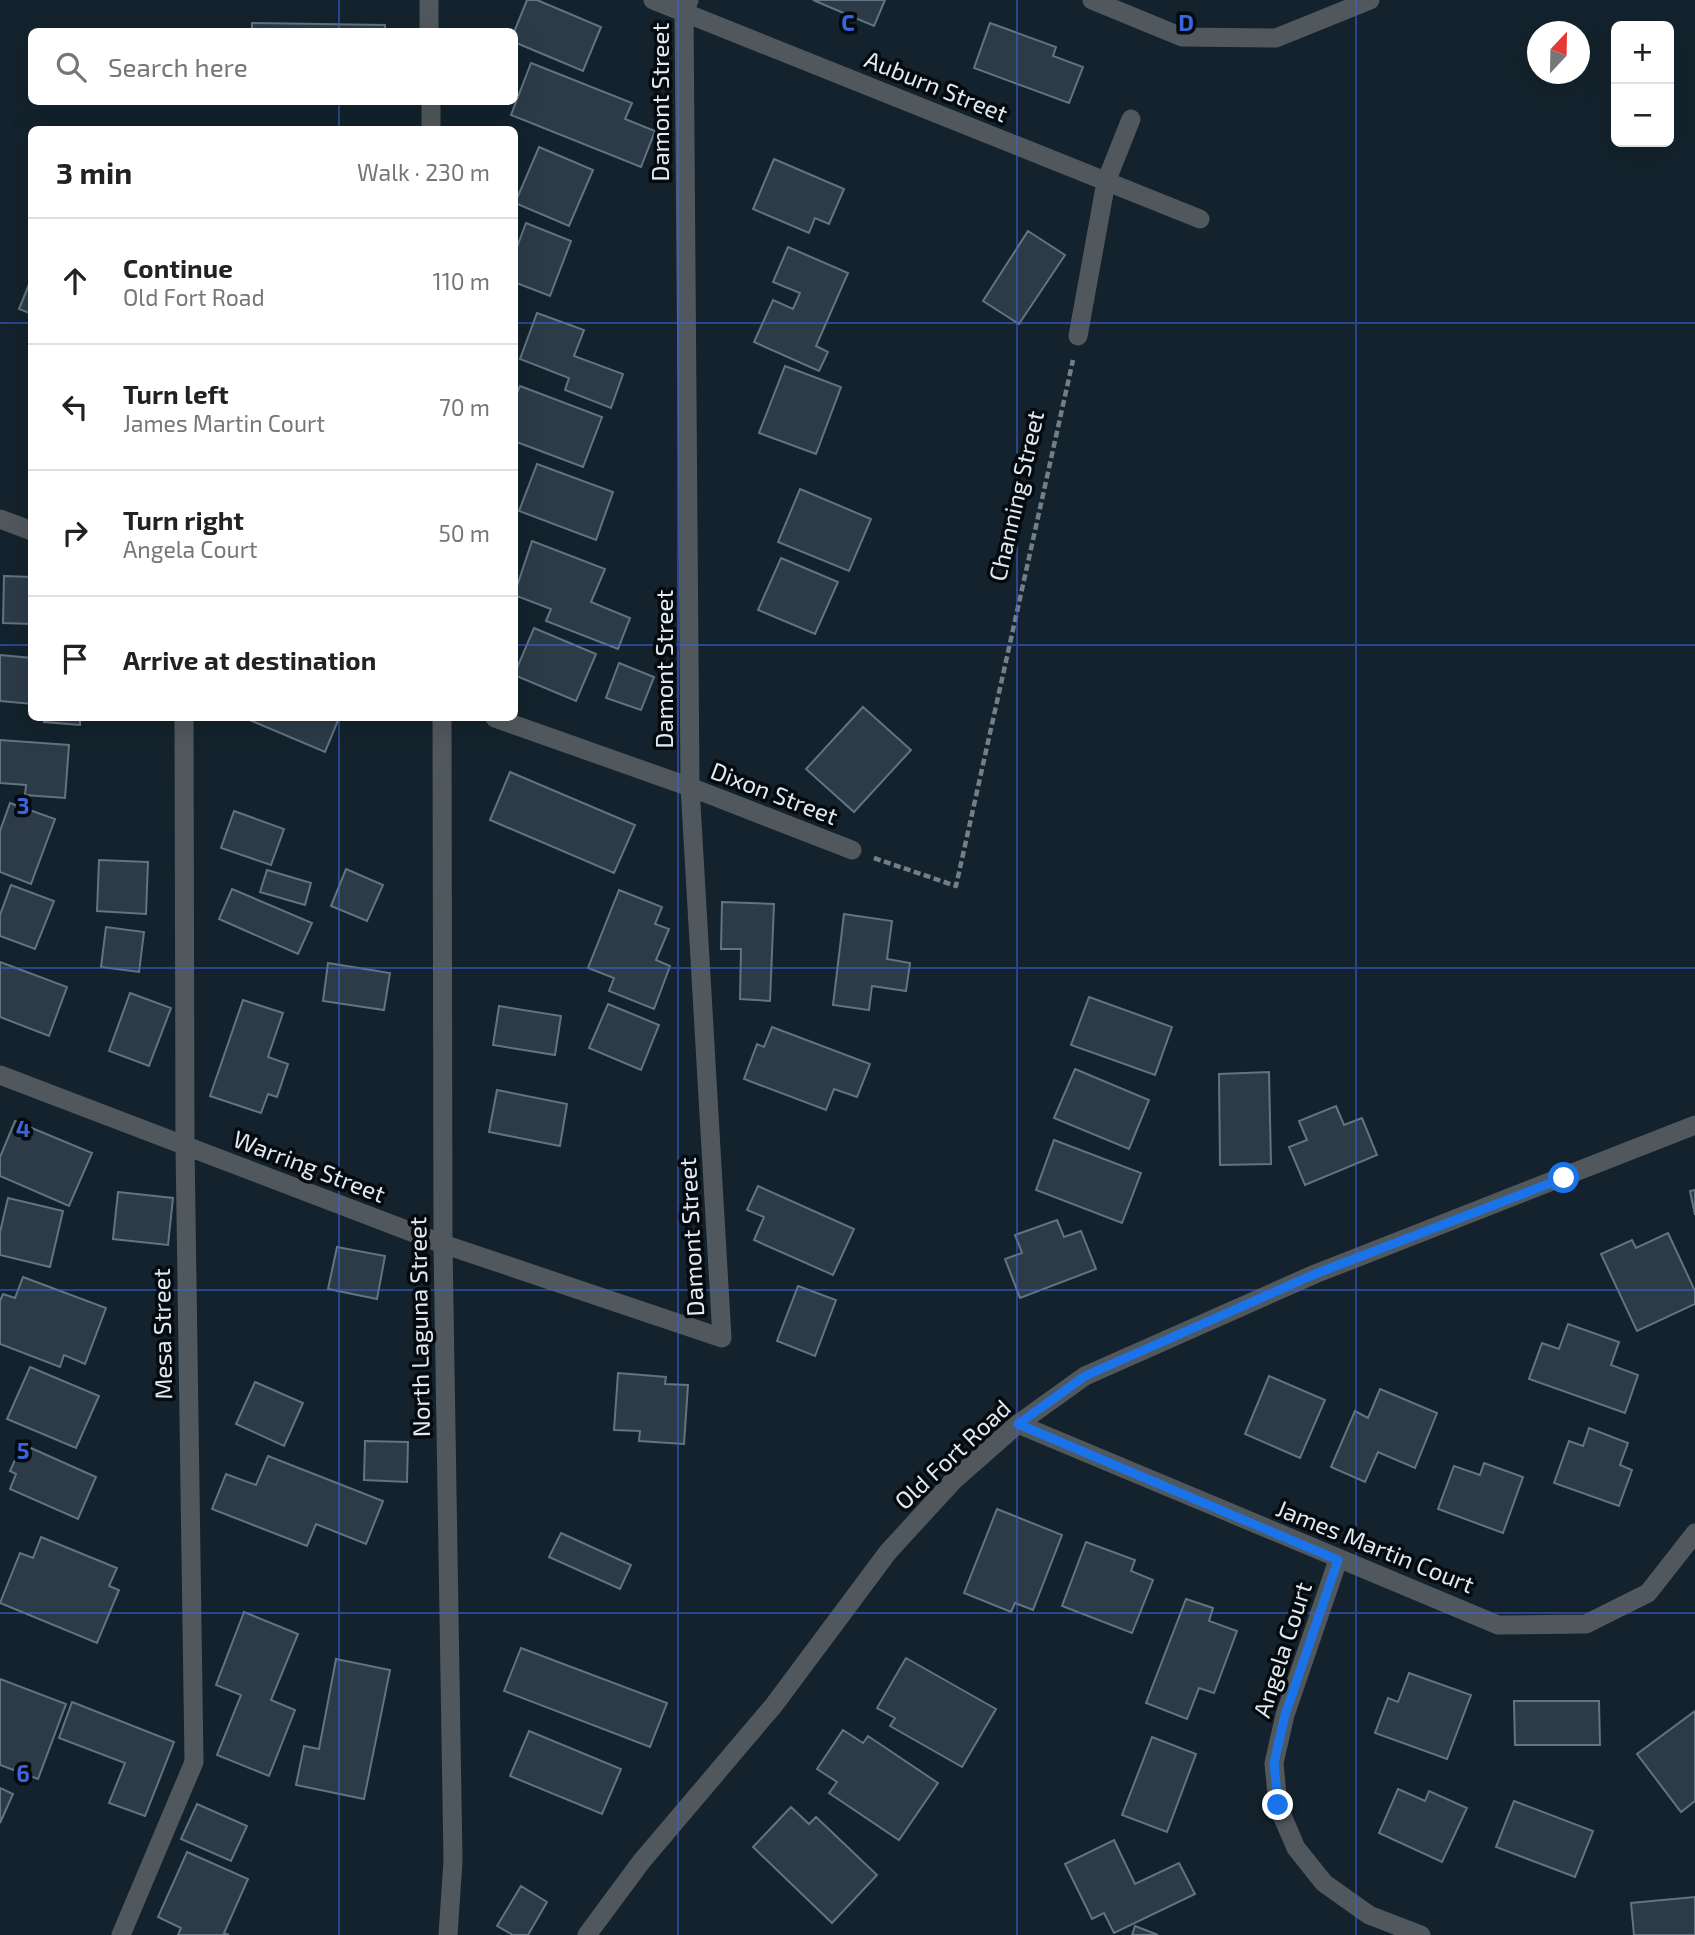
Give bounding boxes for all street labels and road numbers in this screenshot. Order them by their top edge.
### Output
street label: Damont Street [645,23,674,181]
street label: Auburn Street [861,44,1012,127]
street label: Channing Street [982,408,1049,584]
street label: Damont Street [649,590,678,748]
street label: Dixon Street [707,755,842,830]
street label: Warring Street [230,1123,390,1208]
street label: Damont Street [672,1157,709,1317]
street label: North Laguna Street [402,1217,435,1437]
street label: Mesa Street [146,1268,177,1400]
street label: Old Fort Road [888,1393,1016,1515]
street label: James Martin Court [1272,1493,1479,1599]
street label: Angela Court [1246,1578,1317,1721]

